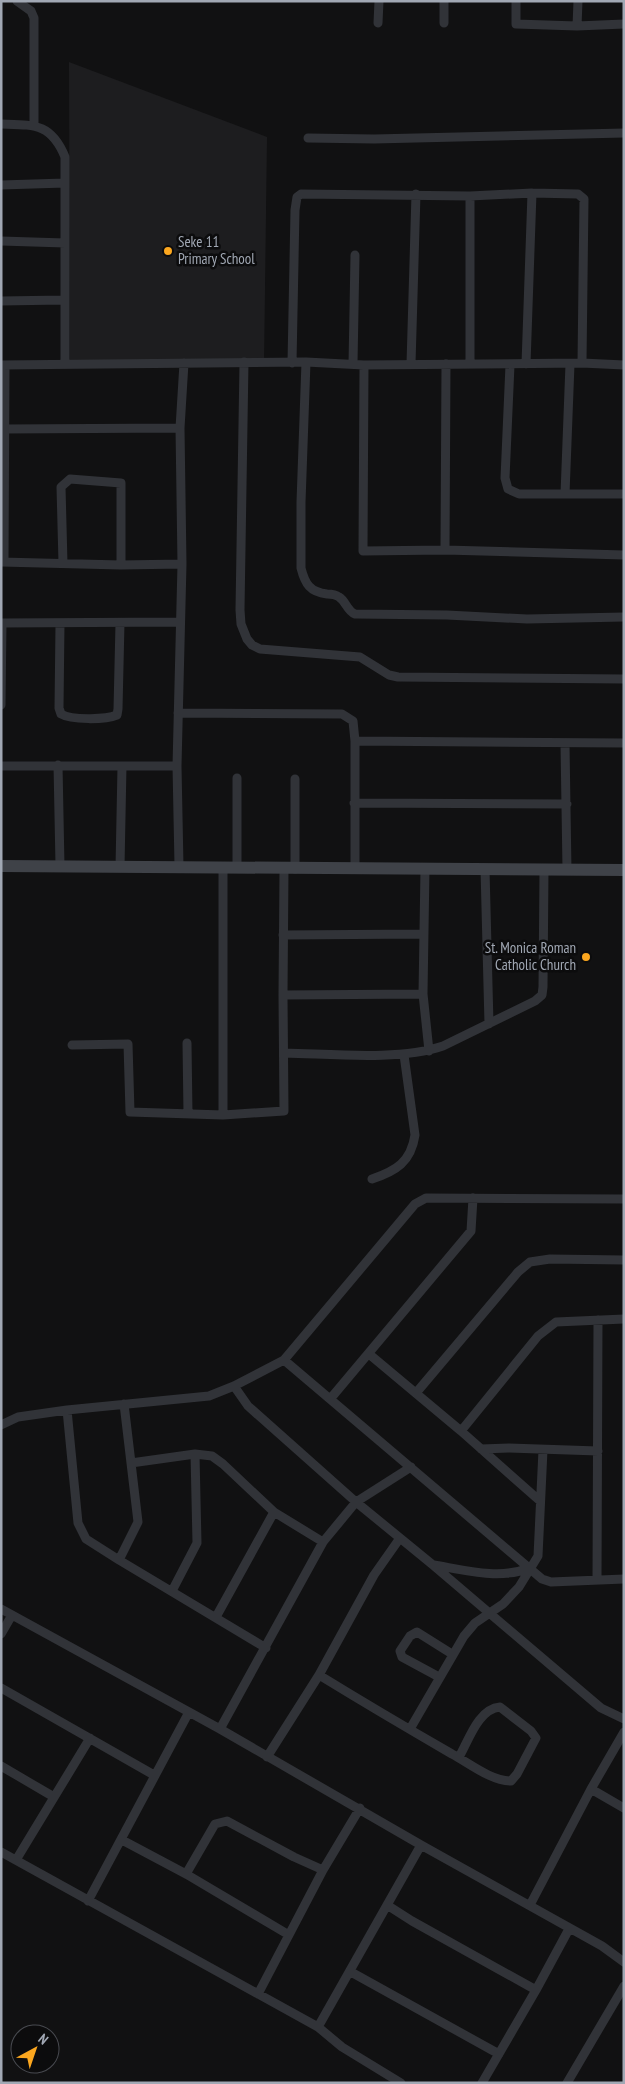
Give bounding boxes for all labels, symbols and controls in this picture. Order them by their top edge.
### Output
place label: Seke 11 Primary School [178,232,255,268]
marker: Seke 11 Primary School [162,245,174,257]
place label: St. Monica Roman Catholic Church [485,938,576,974]
marker: St. Monica Roman Catholic Church [580,951,592,963]
north arrow [10,2024,60,2074]
text: N [35,2030,52,2048]

